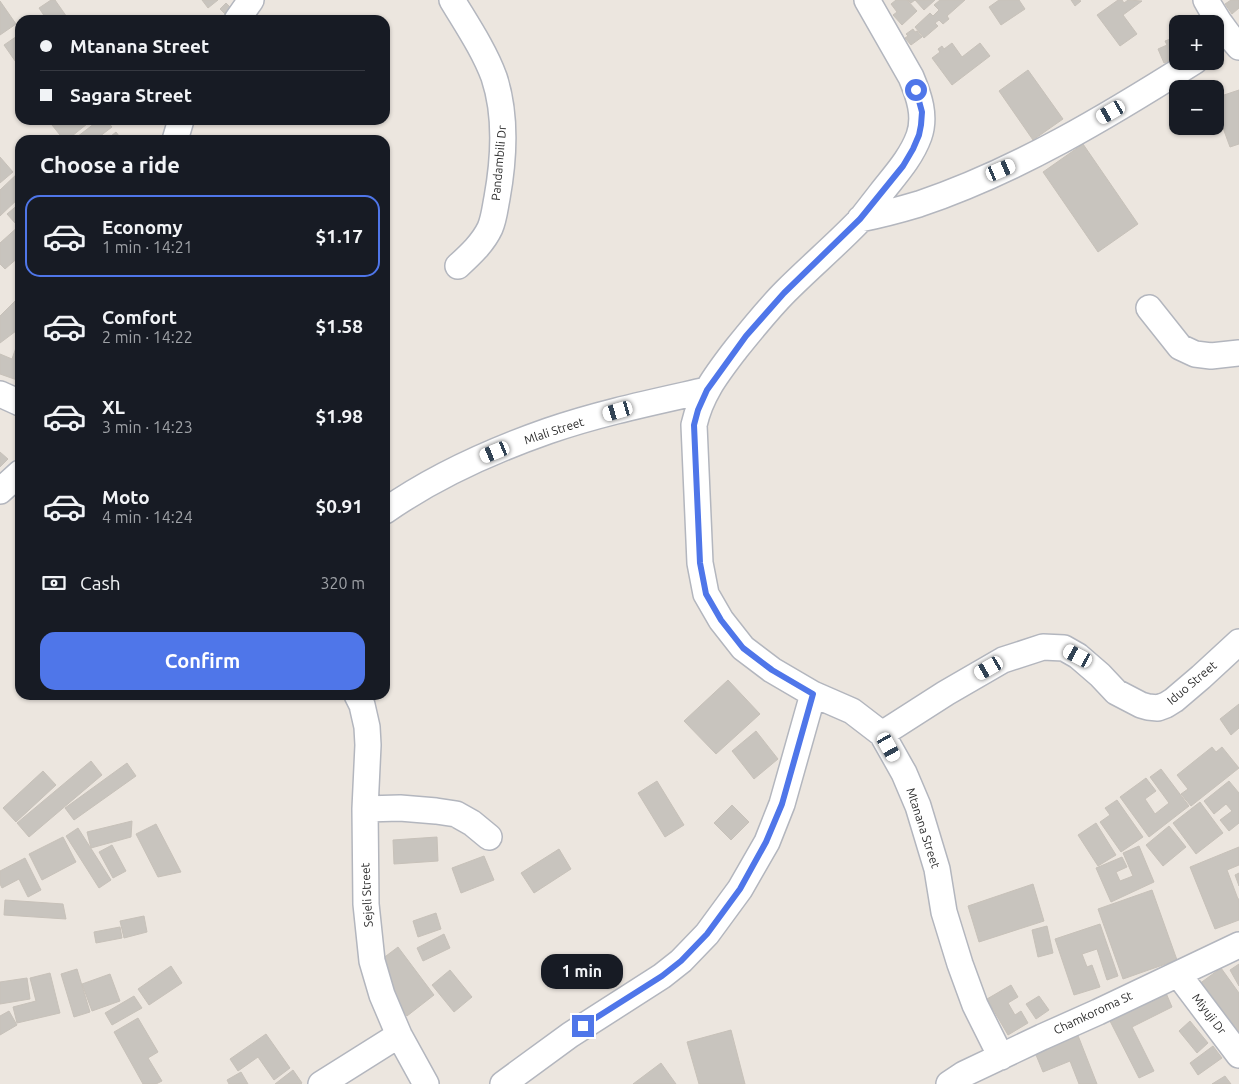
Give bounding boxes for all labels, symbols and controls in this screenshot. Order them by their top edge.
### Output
map controls [1169,15,1224,135]
button: + [1169,15,1224,70]
text: Mtanana Street [70,35,209,57]
route start [905,79,927,101]
button: − [1169,80,1224,135]
text: Sagara Street [70,84,192,106]
car [1094,98,1127,126]
street label: Pandambili Dr [489,124,508,201]
text: Choose a ride [40,152,180,177]
car [984,157,1017,183]
icon: car [42,214,87,259]
text: Economy [102,216,183,238]
text: $1.17 [315,225,363,247]
text: 1 min · 14:21 [102,238,193,256]
icon: car [42,304,87,349]
text: Comfort [102,306,177,328]
text: $1.58 [315,315,363,337]
text: 2 min · 14:22 [102,328,193,346]
icon: car [42,394,87,439]
text: XL [102,396,125,418]
car [601,400,634,422]
text: $1.98 [315,405,363,427]
street label: Mlali Street [522,415,586,446]
text: 3 min · 14:23 [102,418,193,436]
car [478,439,511,465]
icon: car [42,484,87,529]
text: Moto [102,486,150,508]
text: $0.91 [315,495,363,517]
text: 4 min · 14:24 [102,508,193,526]
icon: cash [40,569,68,597]
text: Cash [80,572,121,594]
text: 320 m [320,574,365,592]
button: Confirm [40,632,365,690]
car [1061,642,1094,670]
car [972,654,1005,682]
street label: Iduo Street [1164,658,1219,707]
car [875,730,902,764]
street label: Mtanana Street [904,786,943,870]
street label: Sejeli Street [358,862,375,928]
callout: 1 min [542,954,624,988]
text: 1 min [562,962,602,980]
street label: Chamkoroma St [1051,988,1134,1036]
street label: Miyuji Dr [1190,991,1229,1037]
route end [572,1015,594,1037]

